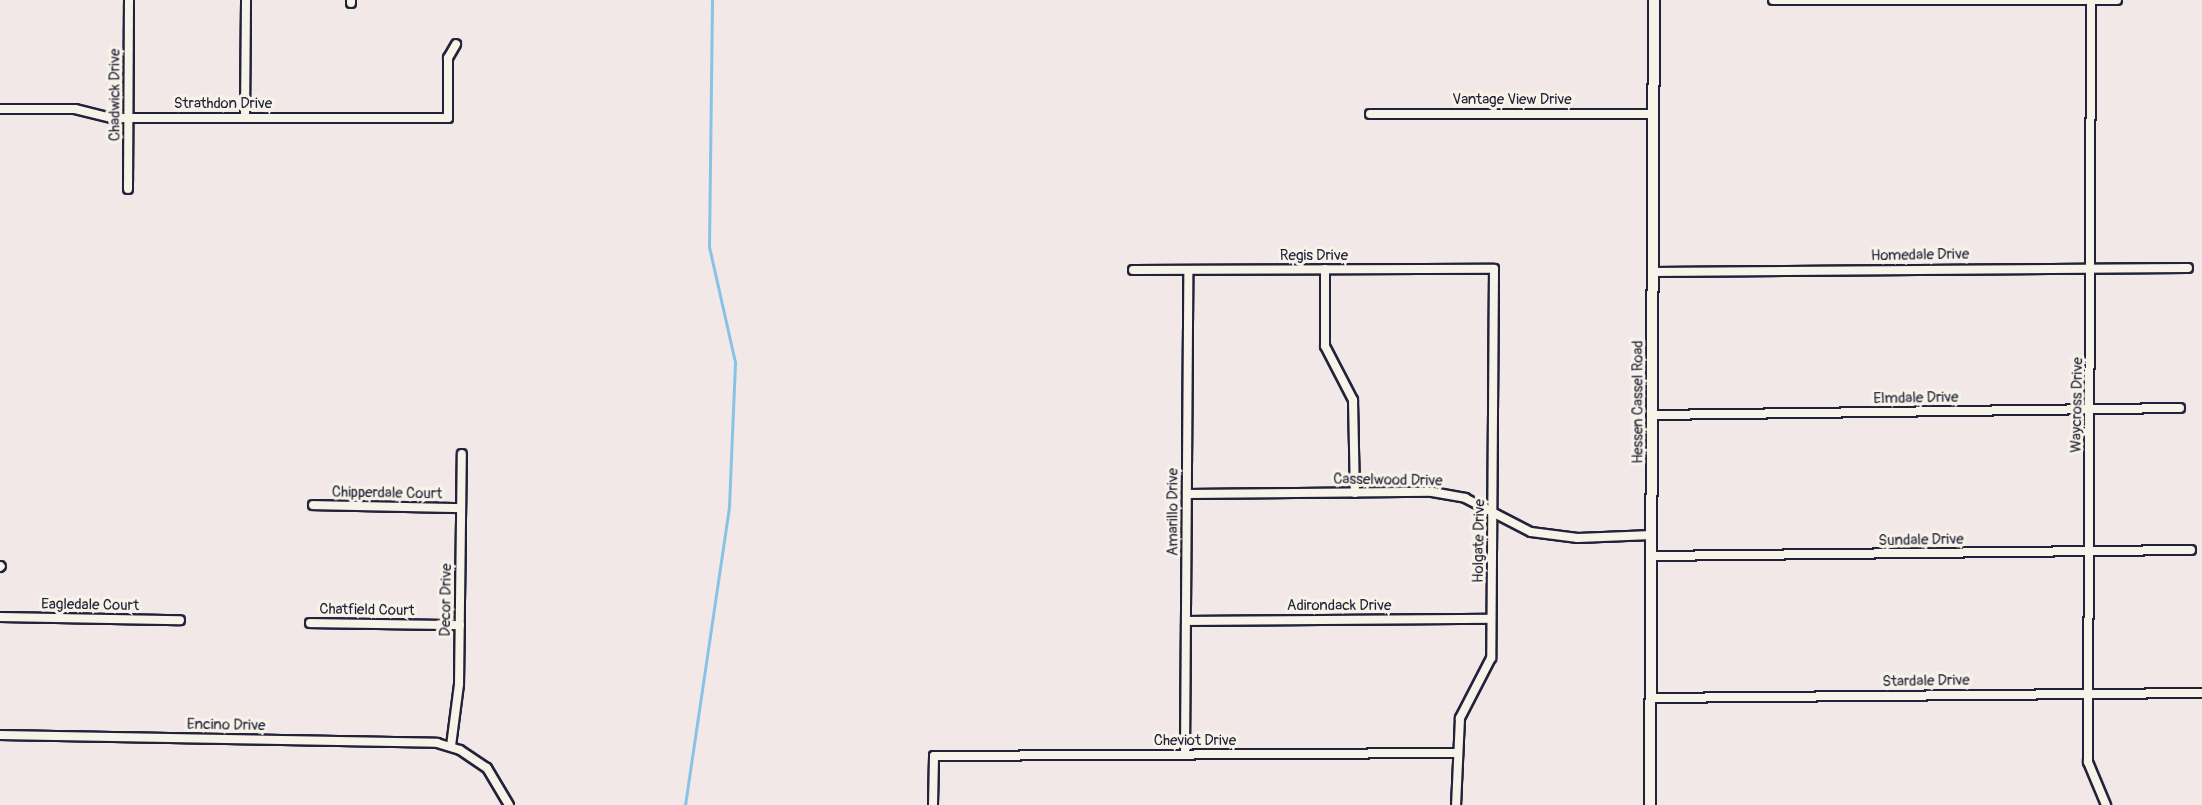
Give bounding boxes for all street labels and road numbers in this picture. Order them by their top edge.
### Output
street label: Chadwick Drive [106,49,124,141]
street label: Vantage View Drive [1452,91,1572,109]
street label: Strathdon Drive [174,95,272,113]
street label: Homedale Drive [1871,245,1969,265]
street label: Regis Drive [1280,247,1348,265]
street label: Hessen Cassel Road [1629,340,1647,464]
street label: Waycross Drive [2067,357,2087,453]
street label: Elmdale Drive [1873,388,1959,408]
street label: Amarillo Drive [1164,468,1182,556]
street label: Casselwood Drive [1333,470,1443,490]
street label: Chipperdale Court [332,483,442,503]
street label: Holgate Drive [1469,499,1489,583]
street label: Sundale Drive [1878,530,1964,550]
street label: Decor Drive [436,563,456,637]
street label: Eagledale Court [41,595,139,615]
street label: Adirondack Drive [1287,597,1391,615]
street label: Chatfield Court [319,600,415,620]
street label: Stardale Drive [1882,671,1970,691]
street label: Encino Drive [187,715,265,735]
street label: Cheviot Drive [1154,732,1236,750]

